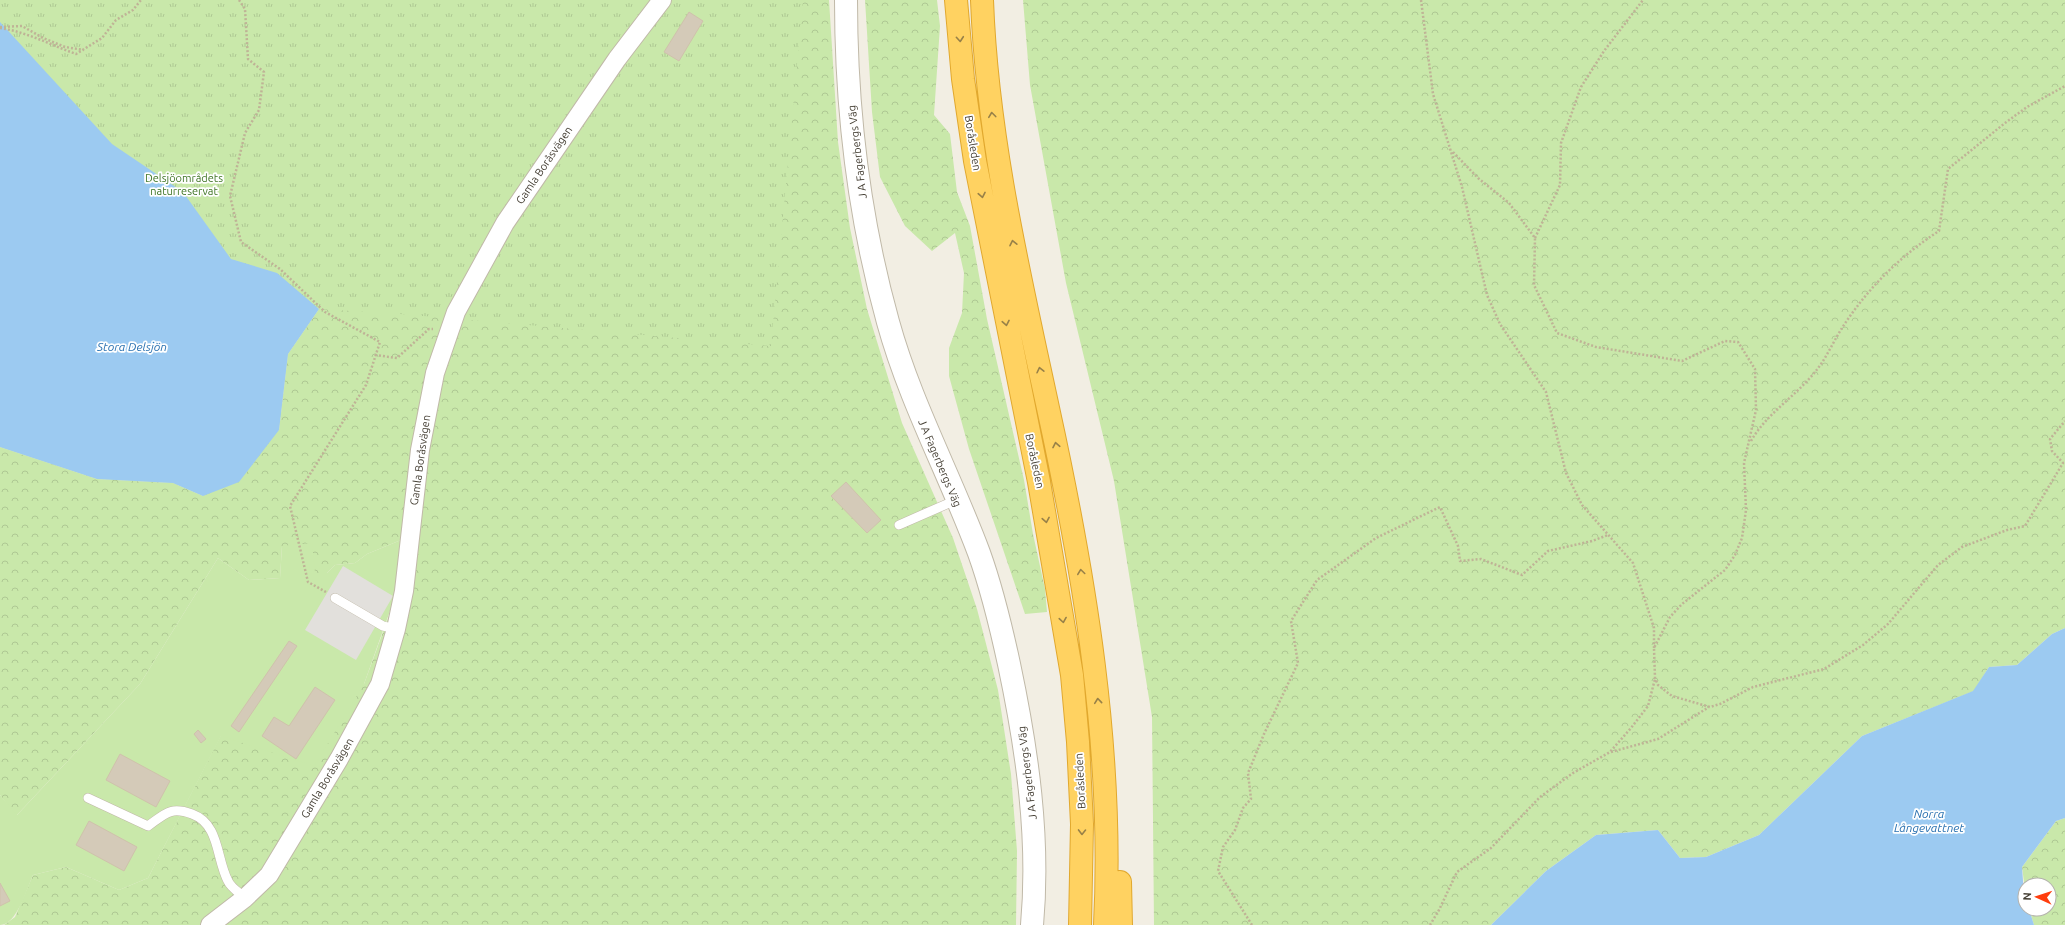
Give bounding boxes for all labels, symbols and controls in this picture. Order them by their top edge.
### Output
one-way arrow [955,36,964,42]
street label: J A Fagerbergs Väg [845,104,869,200]
one-way arrow [988,112,997,118]
street label: Boråsleden [963,115,983,171]
street label: Gamla Boråsvägen [514,124,574,206]
park label: Delsjöområdets naturreservat [145,172,223,197]
one-way arrow [977,192,985,198]
one-way arrow [1009,240,1018,246]
one-way arrow [1002,320,1010,326]
water label: Stora Delsjön [96,340,167,353]
one-way arrow [1036,367,1044,373]
street label: Gamla Boråsvägen [408,414,432,506]
street label: J A Fagerbergs Väg [916,417,964,509]
street label: Boråsleden [1023,432,1047,490]
one-way arrow [1052,441,1060,448]
one-way arrow [1041,517,1050,523]
one-way arrow [1077,569,1085,575]
one-way arrow [1058,616,1067,623]
one-way arrow [1094,698,1103,704]
street label: J A Fagerbergs Väg [1015,725,1039,821]
street label: Gamla Boråsvägen [298,736,356,820]
street label: Boråsleden [1073,753,1087,809]
water label: Norra Långevattnet [1894,807,1964,834]
one-way arrow [1078,829,1086,835]
north arrow [2017,877,2057,917]
text: N [2021,892,2033,901]

